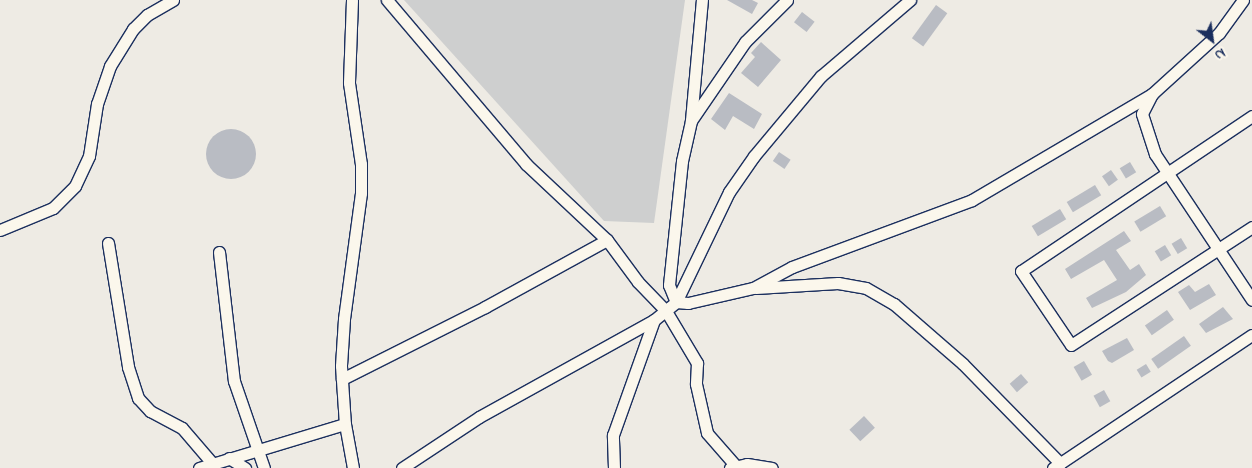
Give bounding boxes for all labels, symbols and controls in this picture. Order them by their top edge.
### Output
north arrow [1187,15,1237,65]
text: N [1210,42,1229,65]

